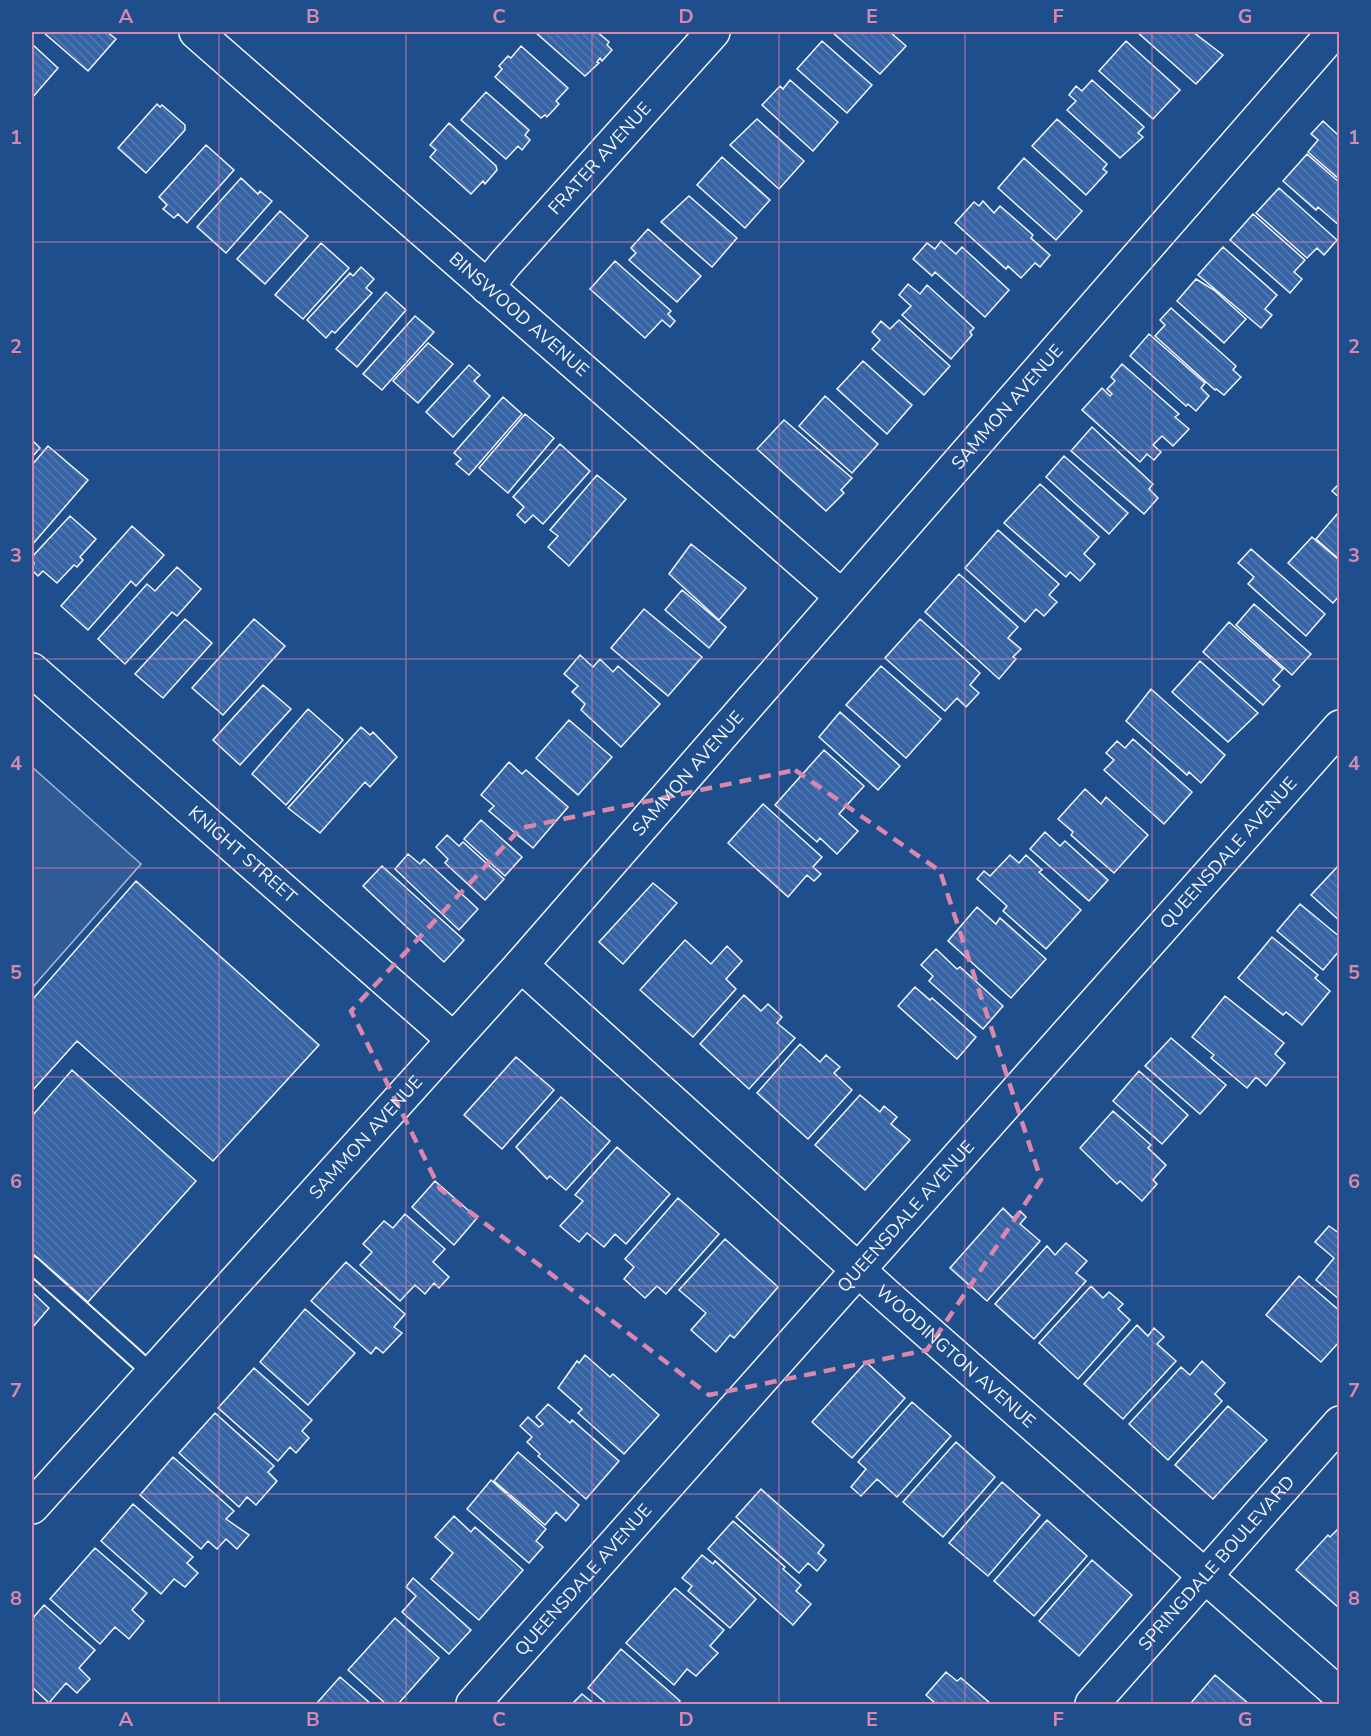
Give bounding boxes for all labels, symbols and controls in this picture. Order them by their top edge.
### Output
text: A [119,3,134,30]
text: B [306,3,320,30]
text: C [492,3,506,30]
text: D [678,3,694,30]
text: E [866,3,878,30]
text: F [1052,3,1064,30]
text: G [1238,3,1252,30]
street label: FRATER AVENUE [543,97,656,220]
text: 1 [10,124,22,151]
text: 1 [1348,124,1360,151]
street label: BINSWOOD AVENUE [444,247,594,382]
text: 2 [10,333,22,360]
text: 2 [1348,333,1360,360]
street label: SAMMON AVENUE [946,339,1068,475]
text: 3 [10,542,22,569]
text: 3 [1348,542,1360,569]
street label: SAMMON AVENUE [627,706,749,841]
text: 4 [10,750,22,777]
text: 4 [1348,750,1360,777]
street label: QUEENSDALE AVENUE [1154,772,1302,934]
street label: KNIGHT STREET [183,800,302,909]
text: 5 [10,959,22,986]
text: 5 [1348,959,1360,986]
street label: SAMMON AVENUE [304,1070,428,1204]
street label: QUEENSDALE AVENUE [832,1135,980,1297]
text: 6 [10,1168,22,1195]
text: 6 [1348,1168,1360,1195]
street label: WOODINGTON AVENUE [871,1280,1041,1433]
text: 7 [10,1377,22,1404]
text: 7 [1348,1377,1360,1404]
street label: SPRINGDALE BOULEVARD [1133,1470,1300,1656]
street label: QUEENSDALE AVENUE [509,1499,657,1661]
text: 8 [10,1585,22,1612]
text: 8 [1348,1585,1360,1612]
text: A [119,1706,134,1733]
text: B [306,1706,320,1733]
text: C [492,1706,506,1733]
text: D [678,1706,694,1733]
text: E [866,1706,878,1733]
text: F [1052,1706,1064,1733]
text: G [1238,1706,1252,1733]

